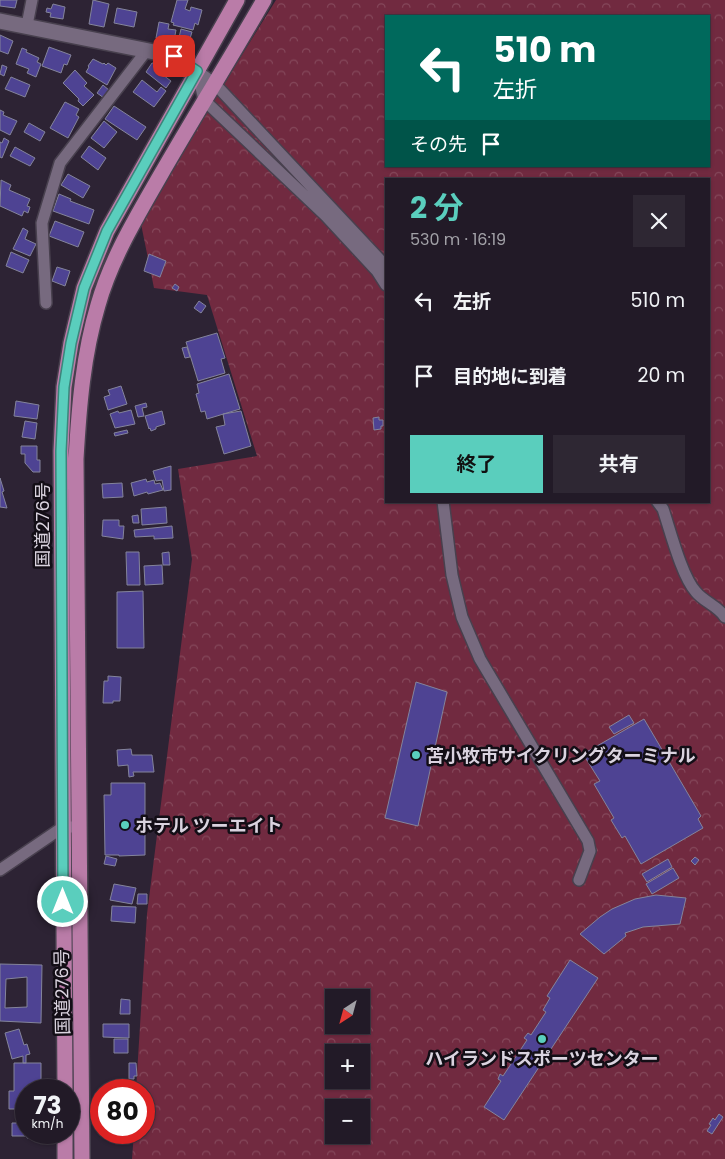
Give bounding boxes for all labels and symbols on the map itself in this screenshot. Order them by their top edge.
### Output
pin [153,35,195,77]
street label: 国道276号 [30,482,55,568]
place label: 苫小牧市サイクリングターミナル [426,743,696,768]
marker: 苫小牧市サイクリングターミナル [410,749,422,761]
place label: ホテル ツーエイト [135,813,283,838]
marker: ホテル ツーエイト [119,819,131,831]
position arrow [36,875,88,927]
street label: 国道276号 [49,949,75,1035]
north arrow [325,989,370,1034]
marker: ハイランドスポーツセンター [536,1033,548,1045]
place label: ハイランドスポーツセンター [425,1046,659,1071]
speed limit sign: 80 [90,1079,155,1144]

